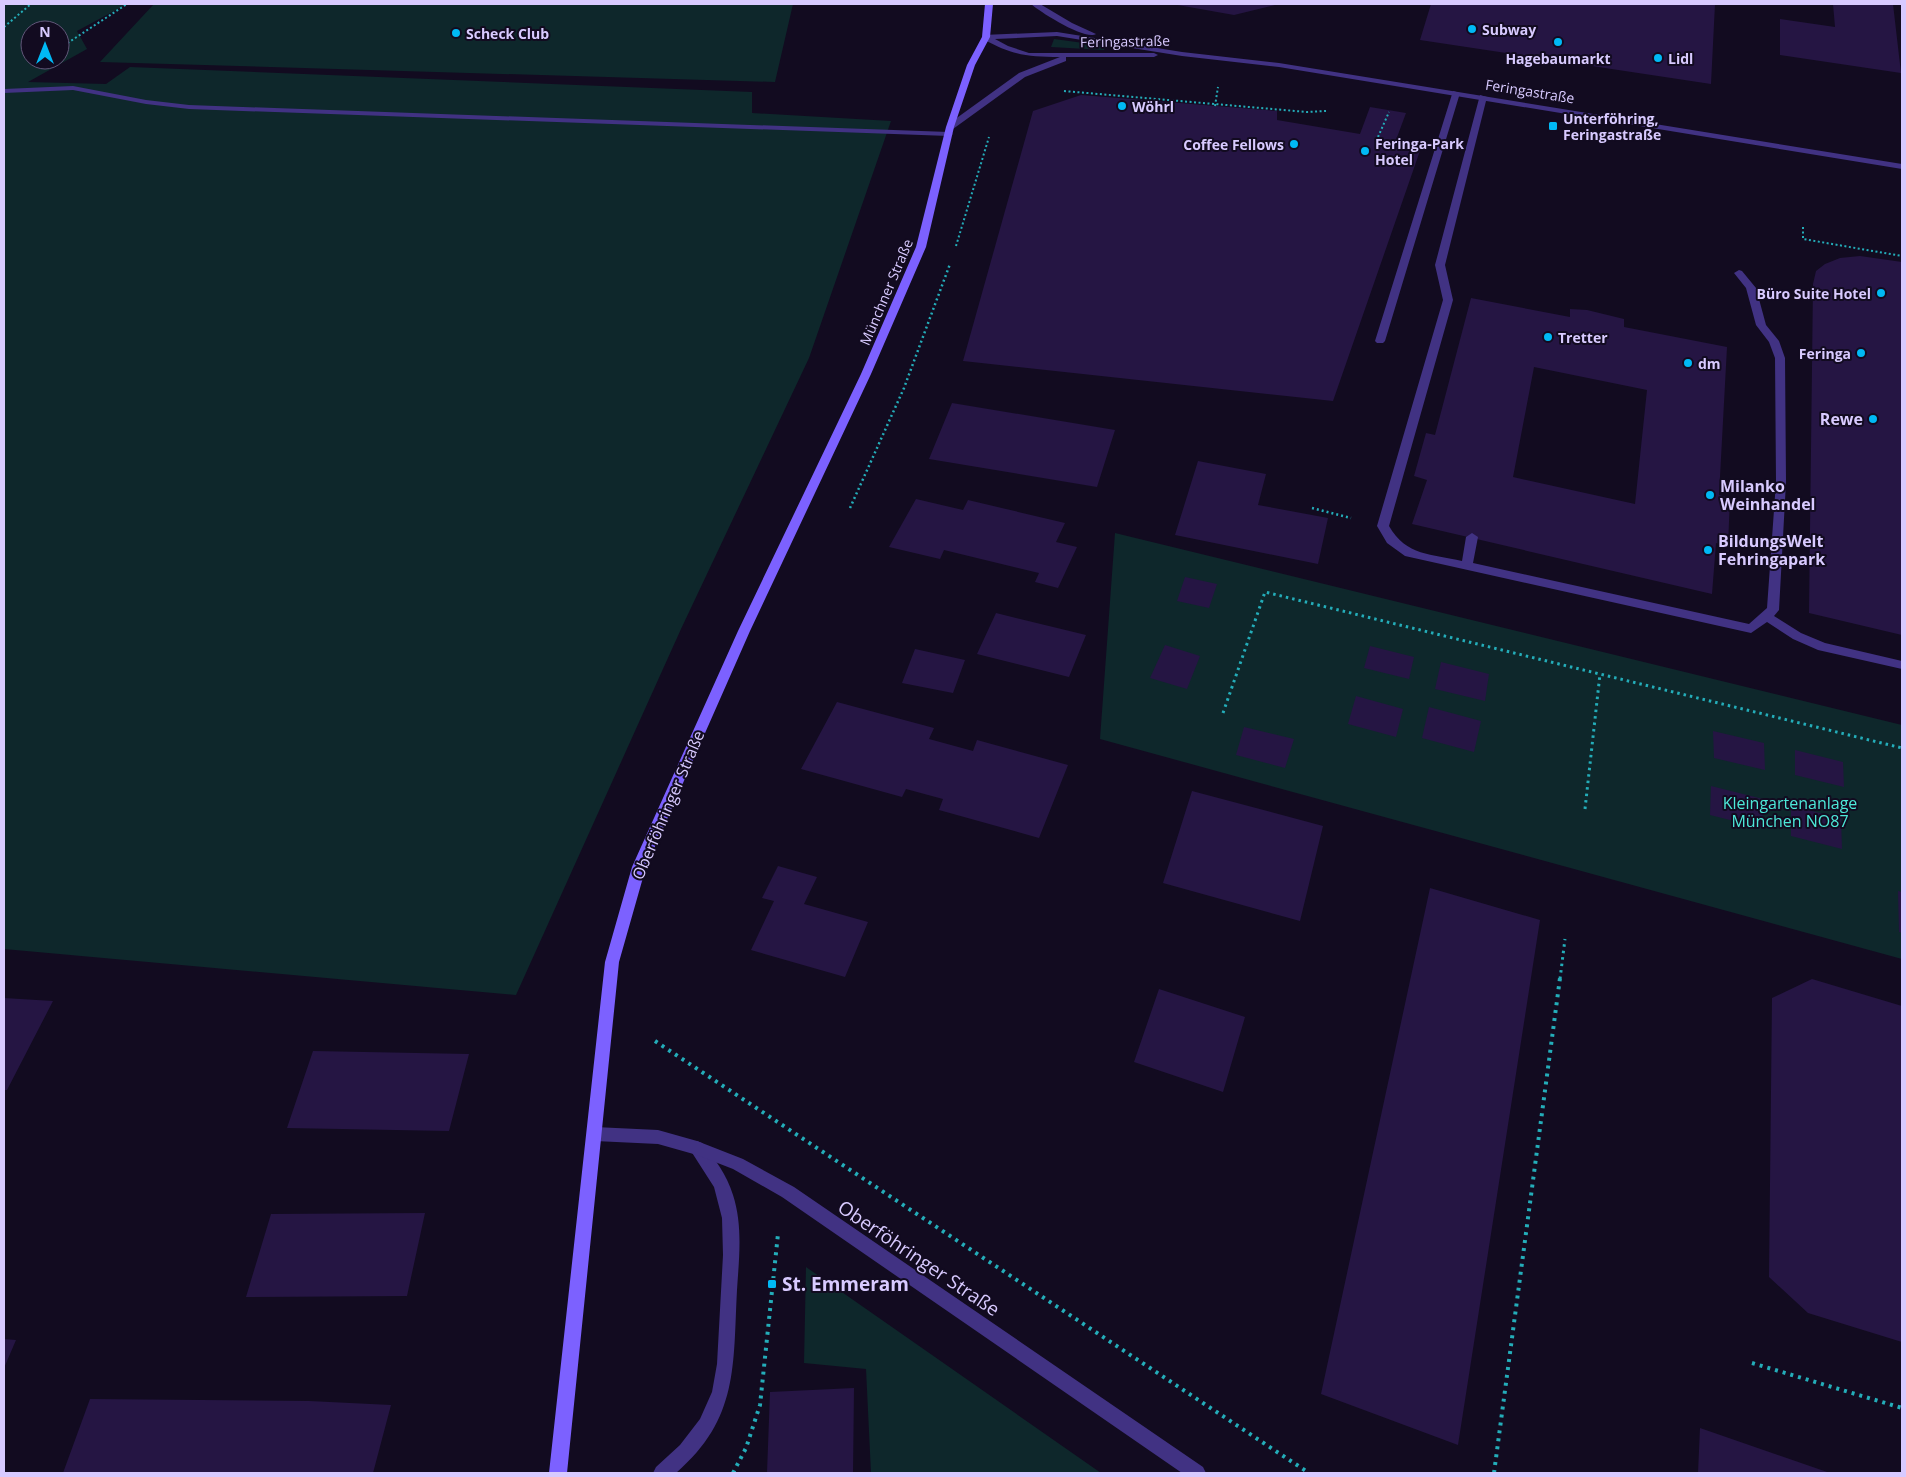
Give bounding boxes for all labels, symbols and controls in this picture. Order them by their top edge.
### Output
north arrow [20,20,70,70]
place label: Subway [1482,20,1536,39]
text: N [39,22,51,41]
marker: Subway [1466,23,1478,35]
place label: Scheck Club [466,24,549,43]
marker: Scheck Club [450,27,462,39]
street label: Feringastraße [1080,31,1170,51]
marker: Hagebaumarkt [1552,36,1564,48]
place label: Hagebaumarkt [1505,49,1611,68]
place label: Lidl [1668,49,1693,68]
marker: Lidl [1652,52,1664,64]
street label: Feringastraße [1484,75,1576,107]
place label: Wöhrl [1132,97,1174,116]
marker: Wöhrl [1116,100,1128,112]
place label: Unterföhring, Feringastraße [1563,109,1661,144]
marker: Unterföhring, Feringastraße [1547,120,1559,132]
place label: Feringa-Park Hotel [1375,134,1464,169]
place label: Coffee Fellows [1183,135,1284,154]
marker: Coffee Fellows [1288,138,1300,150]
marker: Feringa-Park Hotel [1359,145,1371,157]
street label: Münchner Straße [855,236,917,348]
place label: Büro Suite Hotel [1757,284,1871,303]
marker: Büro Suite Hotel [1875,287,1887,299]
place label: Tretter [1558,328,1608,347]
marker: Tretter [1542,331,1554,343]
place label: Feringa [1799,344,1851,363]
marker: Feringa [1855,347,1867,359]
place label: dm [1698,354,1721,373]
marker: dm [1682,357,1694,369]
place label: Rewe [1820,408,1863,430]
marker: Rewe [1867,413,1879,425]
place label: Milanko Weinhandel [1720,475,1815,515]
marker: Milanko Weinhandel [1704,489,1716,501]
place label: BildungsWelt Fehringapark [1718,530,1825,570]
marker: BildungsWelt Fehringapark [1702,544,1714,556]
street label: Oberföhringer Straße [627,727,709,883]
park label: Kleingartenanlage München NO87 [1723,792,1857,832]
street label: Oberföhringer Straße [833,1194,1005,1322]
place label: St. Emmeram [782,1271,909,1297]
marker: St. Emmeram [766,1278,778,1290]

